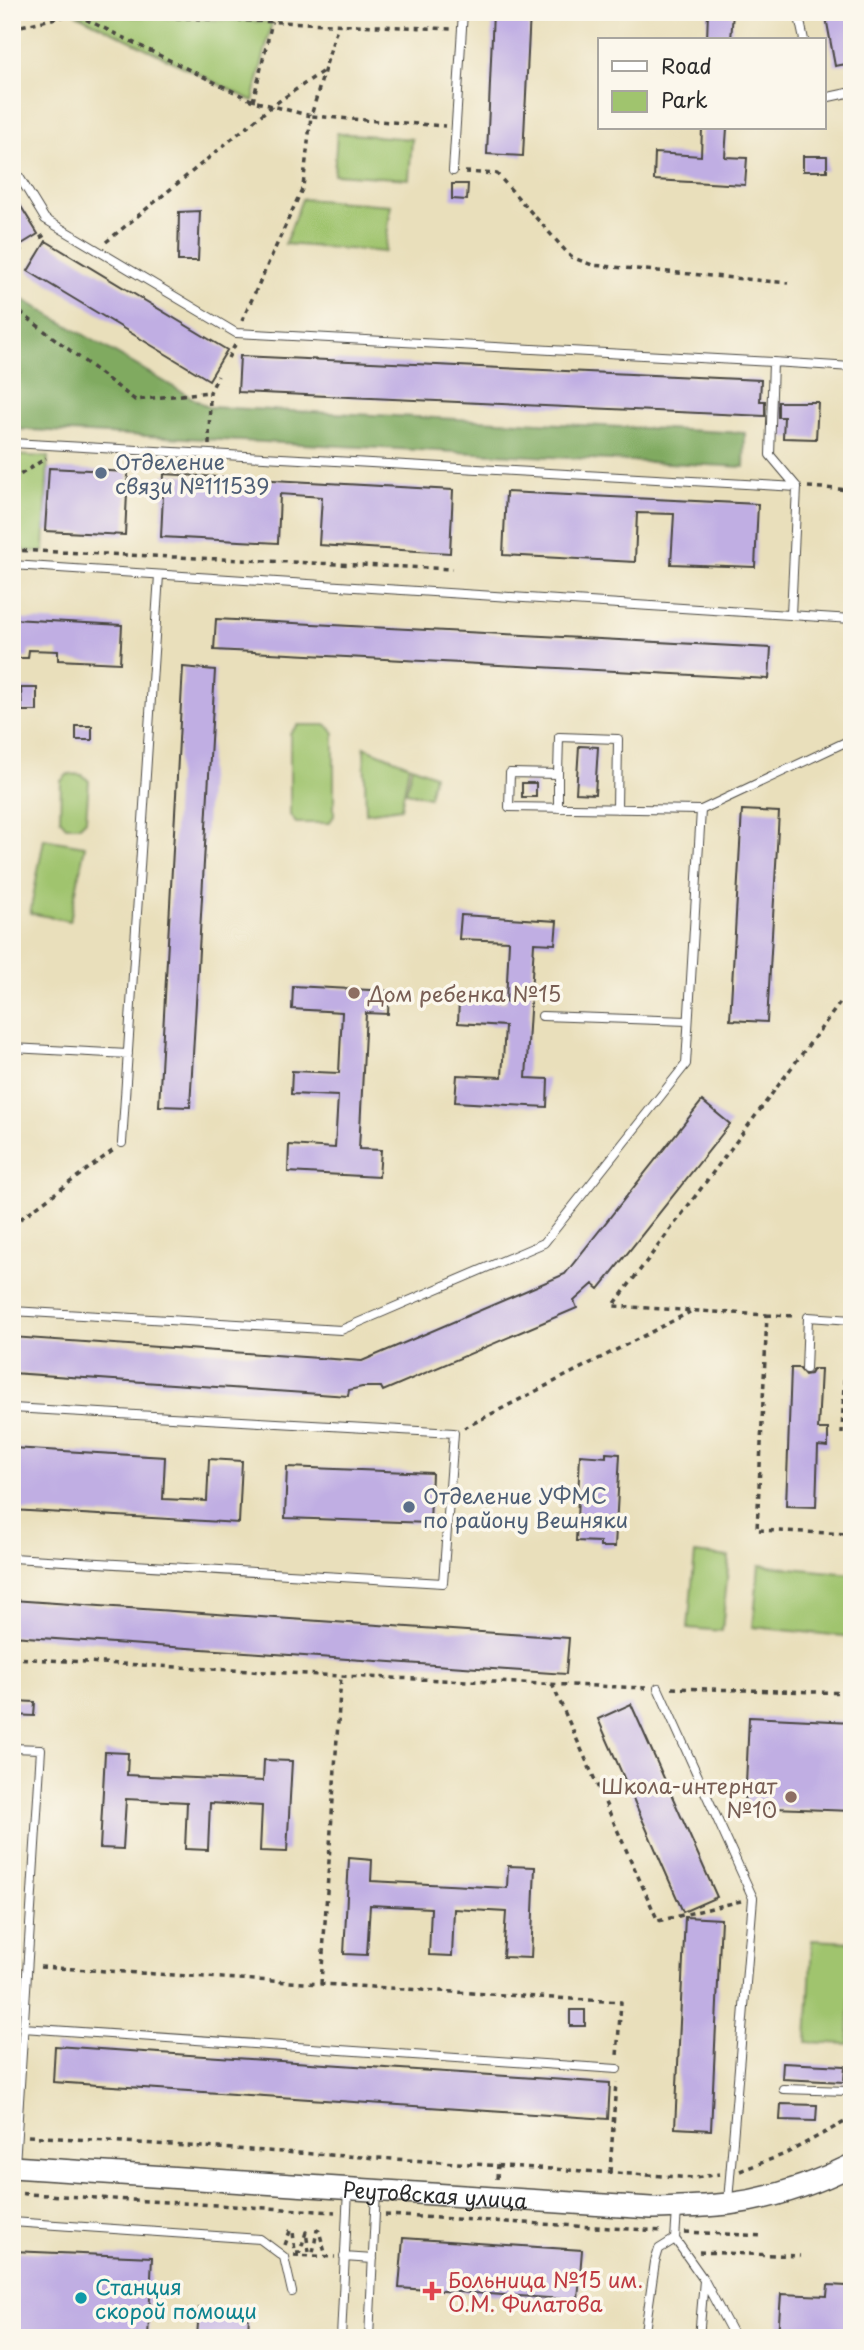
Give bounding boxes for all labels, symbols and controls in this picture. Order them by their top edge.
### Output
legend [598,38,826,130]
text: Road [661,49,712,81]
text: Park [661,83,708,115]
place label: Отделение связи №111539 [115,445,269,501]
marker: Отделение связи №111539 [93,465,109,481]
place label: Дом ребенка №15 [367,977,561,1009]
marker: Дом ребенка №15 [346,985,362,1001]
place label: Отделение УФМС по району Вешняки [423,1479,628,1535]
marker: Отделение УФМС по району Вешняки [401,1499,417,1515]
place label: Школа-интернат №10 [601,1769,778,1825]
marker: Школа-интернат №10 [783,1789,799,1805]
street label: Реутовская улица [342,2172,529,2216]
place label: Больница №15 им. О.М. Филатова [448,2263,643,2319]
place label: Станция скорой помощи [95,2270,257,2326]
marker: Больница №15 им. О.М. Филатова [422,2281,442,2301]
marker: Станция скорой помощи [73,2290,89,2306]

